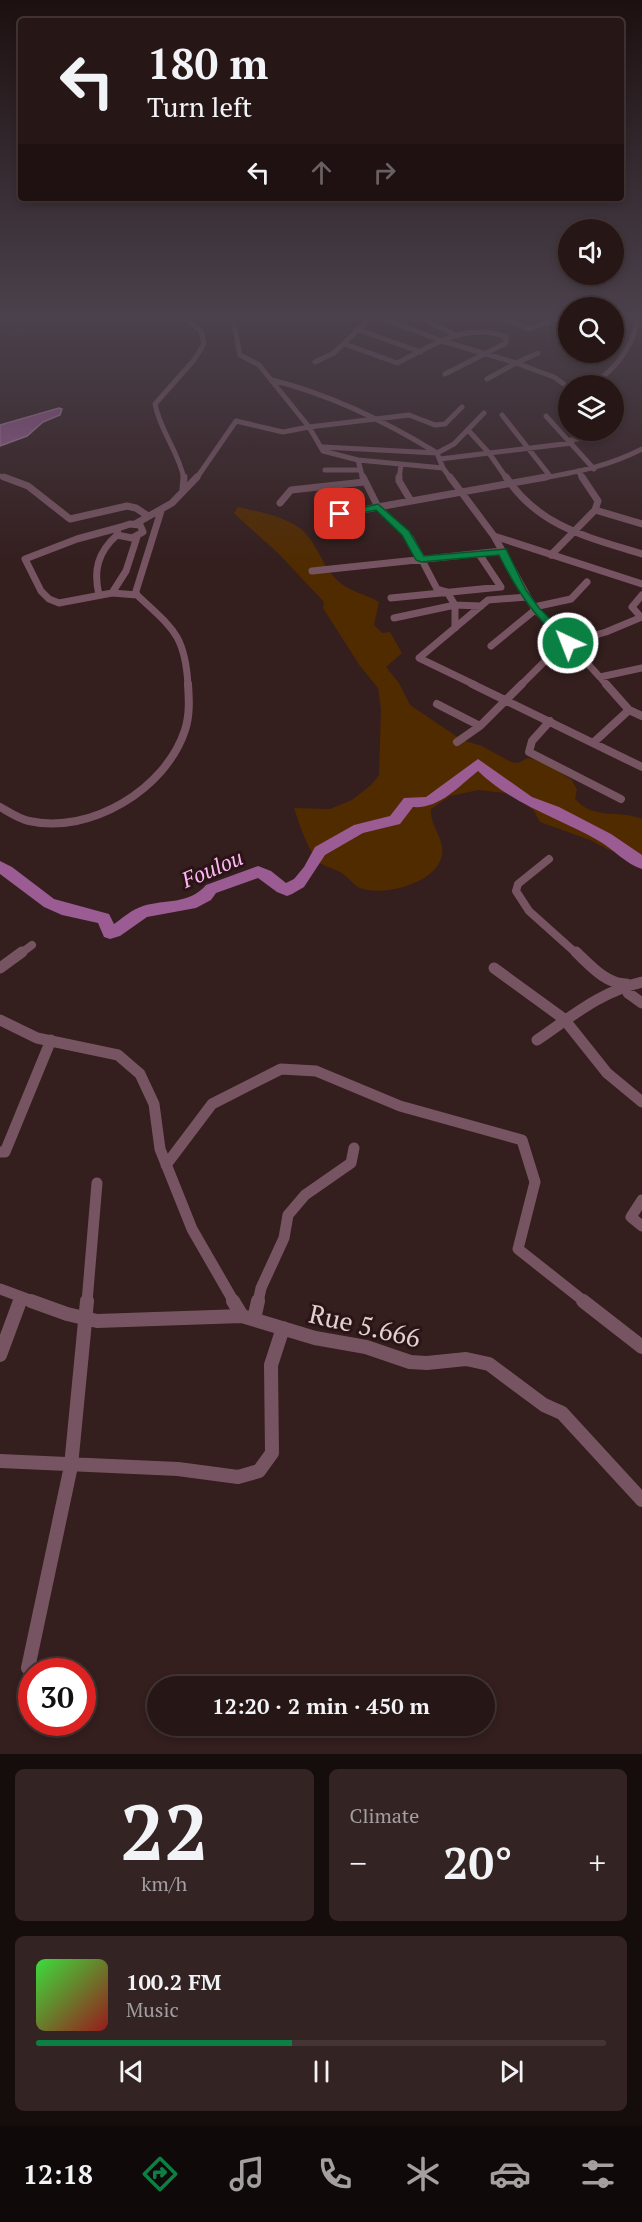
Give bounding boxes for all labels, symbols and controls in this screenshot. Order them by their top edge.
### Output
text: 180 m [147,35,268,91]
icon: left [48,42,126,120]
text: Turn left [147,89,252,125]
icon: left [242,156,275,189]
icon: ahead [305,156,338,189]
icon: right [368,156,401,189]
map controls [558,219,624,441]
button: sound [558,219,624,285]
button: search [558,297,624,363]
button: layers [558,375,624,441]
pin [314,488,365,539]
icon: arrive [323,497,356,530]
position arrow [536,611,600,675]
water label: Foulou [176,842,247,894]
street label: Rue 5.666 [306,1296,424,1354]
speed limit sign: 30 [18,1658,96,1736]
text: 12:20 · 2 min · 450 m [212,1691,430,1720]
text: 22 [120,1779,208,1882]
text: Climate [350,1802,419,1829]
text: 20° [443,1832,512,1892]
text: − [350,1841,367,1884]
text: + [588,1841,606,1884]
text: km/h [141,1870,187,1897]
text: 100.2 FM [126,1967,221,1996]
text: Music [126,1996,179,2023]
icon: previous [115,2055,148,2088]
icon: pause [305,2055,338,2088]
icon: next [495,2055,528,2088]
icon: directions [139,2153,181,2195]
icon: music [226,2153,268,2195]
icon: phone [314,2153,356,2195]
icon: climate [402,2153,444,2195]
icon: car [489,2153,531,2195]
icon: filters [577,2153,619,2195]
text: 12:18 [23,2156,93,2192]

